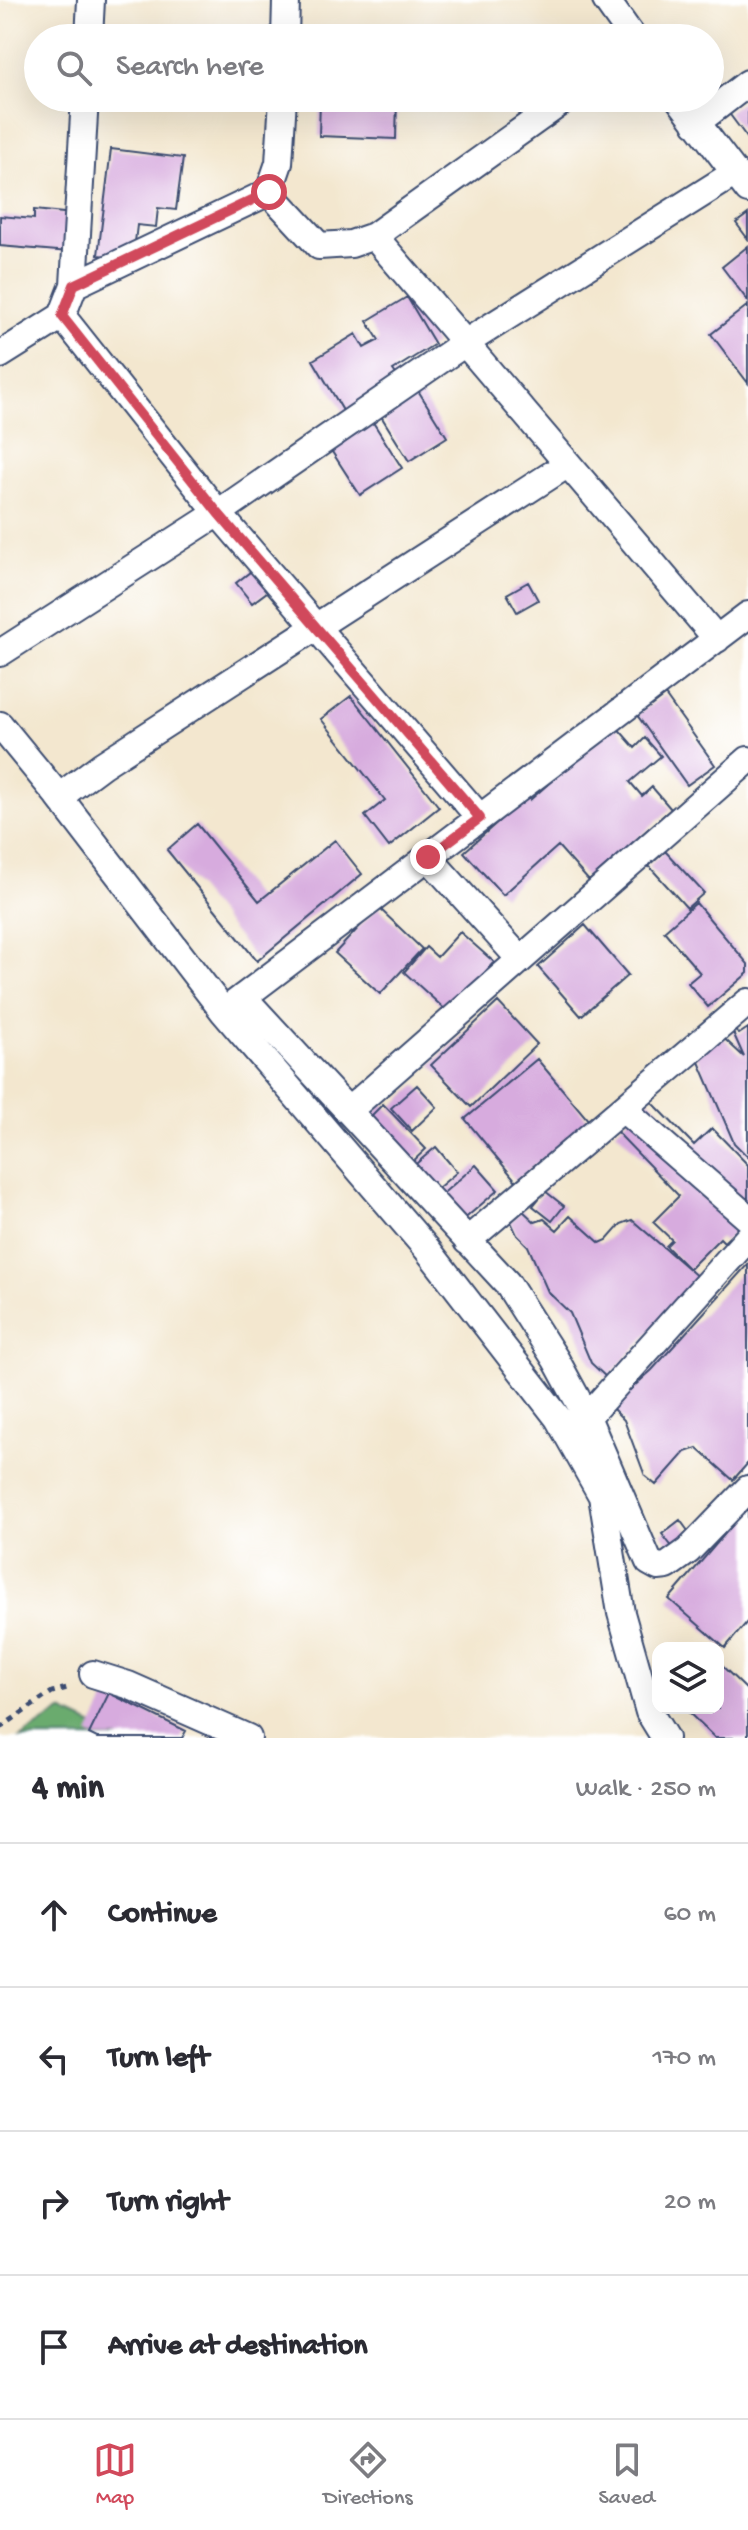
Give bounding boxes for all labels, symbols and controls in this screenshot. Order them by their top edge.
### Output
search box [24,24,724,112]
icon: search [52,46,96,90]
text: Search here [116,51,264,86]
route start [251,174,287,210]
route end [410,839,446,875]
map controls [652,1642,724,1714]
button: layers [652,1642,724,1714]
text: 4 min [32,1770,104,1810]
text: Walk · 250 m [576,1775,716,1806]
icon: ahead [32,1893,76,1937]
text: Continue [108,1898,217,1933]
text: 60 m [663,1900,716,1931]
icon: left [32,2037,76,2081]
text: Turn left [108,2042,209,2077]
text: 170 m [653,2044,716,2075]
icon: right [32,2181,76,2225]
text: Turn right [108,2186,228,2221]
text: 20 m [664,2188,716,2219]
icon: arrive [32,2325,76,2369]
text: Arrive at destination [108,2330,368,2365]
tab: Map [93,2438,137,2512]
tab: Directions [323,2438,413,2512]
tab: Saved [599,2438,655,2512]

